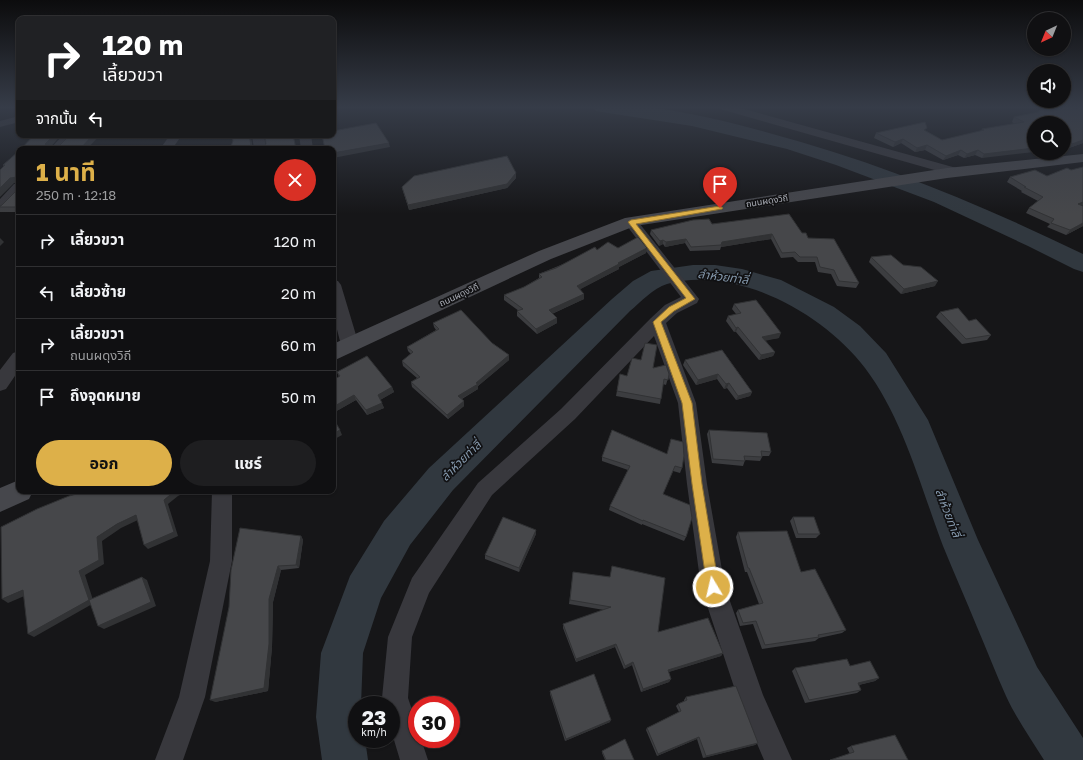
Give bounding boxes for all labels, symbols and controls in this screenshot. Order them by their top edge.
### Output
north arrow [1027,12,1071,56]
map controls [1027,12,1071,160]
text: 120 m [102,28,183,61]
icon: right [36,32,88,84]
text: เลี้ยวขวา [102,63,163,85]
button: sound [1027,64,1071,108]
icon: left [85,108,107,130]
text: จากนั้น [36,109,77,127]
button: search [1027,116,1071,160]
text: 1 นาที [36,157,96,186]
button: close [274,159,316,201]
pin [703,167,737,208]
icon: arrive [709,173,731,195]
text: 250 m · 12:18 [36,187,116,203]
street label: ถนนผดุงวิถี [745,192,789,209]
icon: right [36,230,58,252]
text: เลี้ยวขวา [70,230,124,248]
text: 120 m [274,232,316,250]
water label: ลำห้วยท่าลี่ [697,265,751,287]
street label: ถนนผดุงวิถี [437,281,480,309]
icon: left [36,282,58,304]
text: เลี้ยวซ้าย [70,282,126,300]
text: 20 m [281,284,316,302]
text: เลี้ยวขวา [70,324,124,342]
icon: right [36,334,58,356]
text: 60 m [281,336,316,354]
text: ถนนผดุงวิถี [70,347,131,363]
icon: arrive [36,386,58,408]
text: ถึงจุดหมาย [70,386,141,404]
text: 50 m [281,388,316,406]
water label: ลำห้วยท่าลี่ [437,435,485,484]
button: ออก [36,440,172,486]
button: แชร์ [180,440,316,486]
water label: ลำห้วยท่าลี่ [932,486,966,541]
position arrow [692,566,734,608]
speed limit sign: 30 [408,696,460,748]
text: 23 [362,705,386,729]
text: km/h [361,726,387,738]

